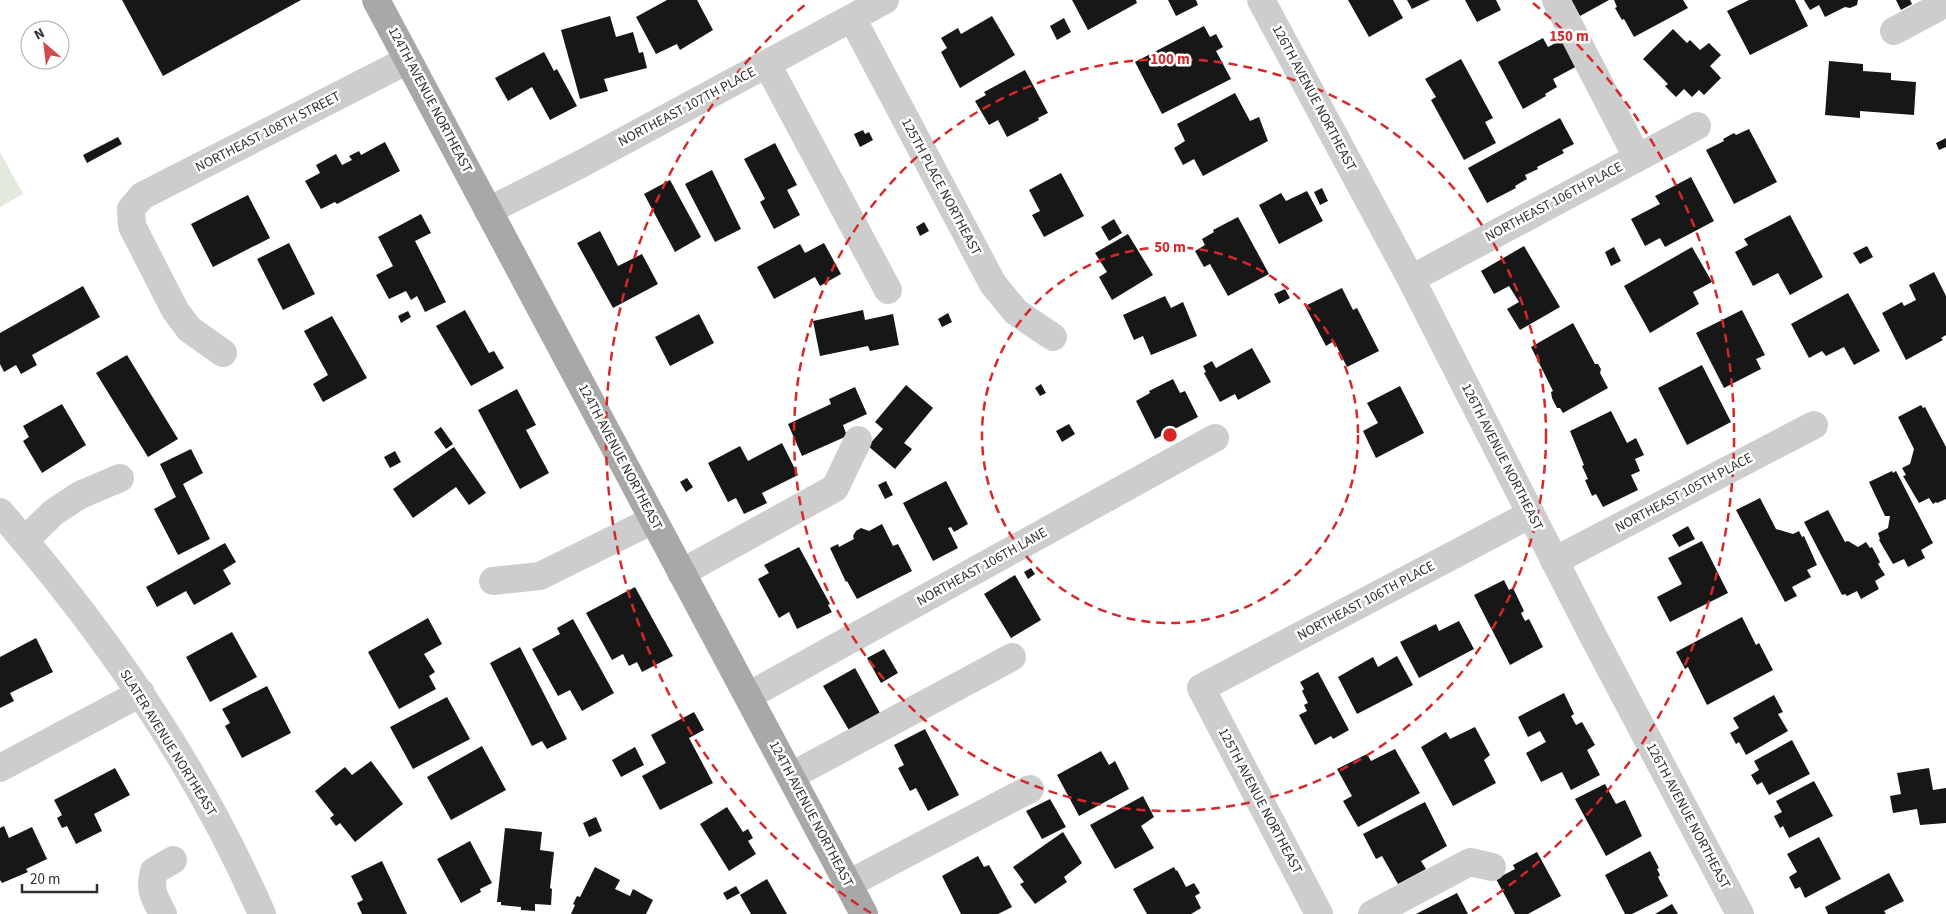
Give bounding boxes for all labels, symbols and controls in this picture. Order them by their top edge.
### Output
north arrow [20,20,70,70]
street label: 126TH AVENUE NORTHEAST [1267,21,1361,175]
text: N [31,23,48,45]
street label: 124TH AVENUE NORTHEAST [383,23,477,177]
text: 150 m [1549,26,1589,47]
text: 100 m [1150,49,1190,70]
street label: NORTHEAST 107TH PLACE [615,62,759,152]
street label: NORTHEAST 108TH STREET [192,86,344,177]
street label: 125TH PLACE NORTHEAST [896,115,986,260]
street label: NORTHEAST 106TH PLACE [1482,157,1626,247]
text: 50 m [1154,237,1186,258]
street label: 124TH AVENUE NORTHEAST [573,380,667,534]
street label: 126TH AVENUE NORTHEAST [1456,380,1548,535]
centre of rings [1161,426,1179,444]
street label: NORTHEAST 105TH PLACE [1612,448,1756,538]
street label: NORTHEAST 106TH LANE [913,523,1051,611]
street label: NORTHEAST 106TH PLACE [1294,556,1438,646]
street label: SLATER AVENUE NORTHEAST [115,666,222,821]
street label: 125TH AVENUE NORTHEAST [1213,724,1307,878]
street label: 124TH AVENUE NORTHEAST [764,737,858,891]
street label: 126TH AVENUE NORTHEAST [1641,739,1735,893]
scale bar [22,862,98,894]
text: 20 m [30,869,60,890]

